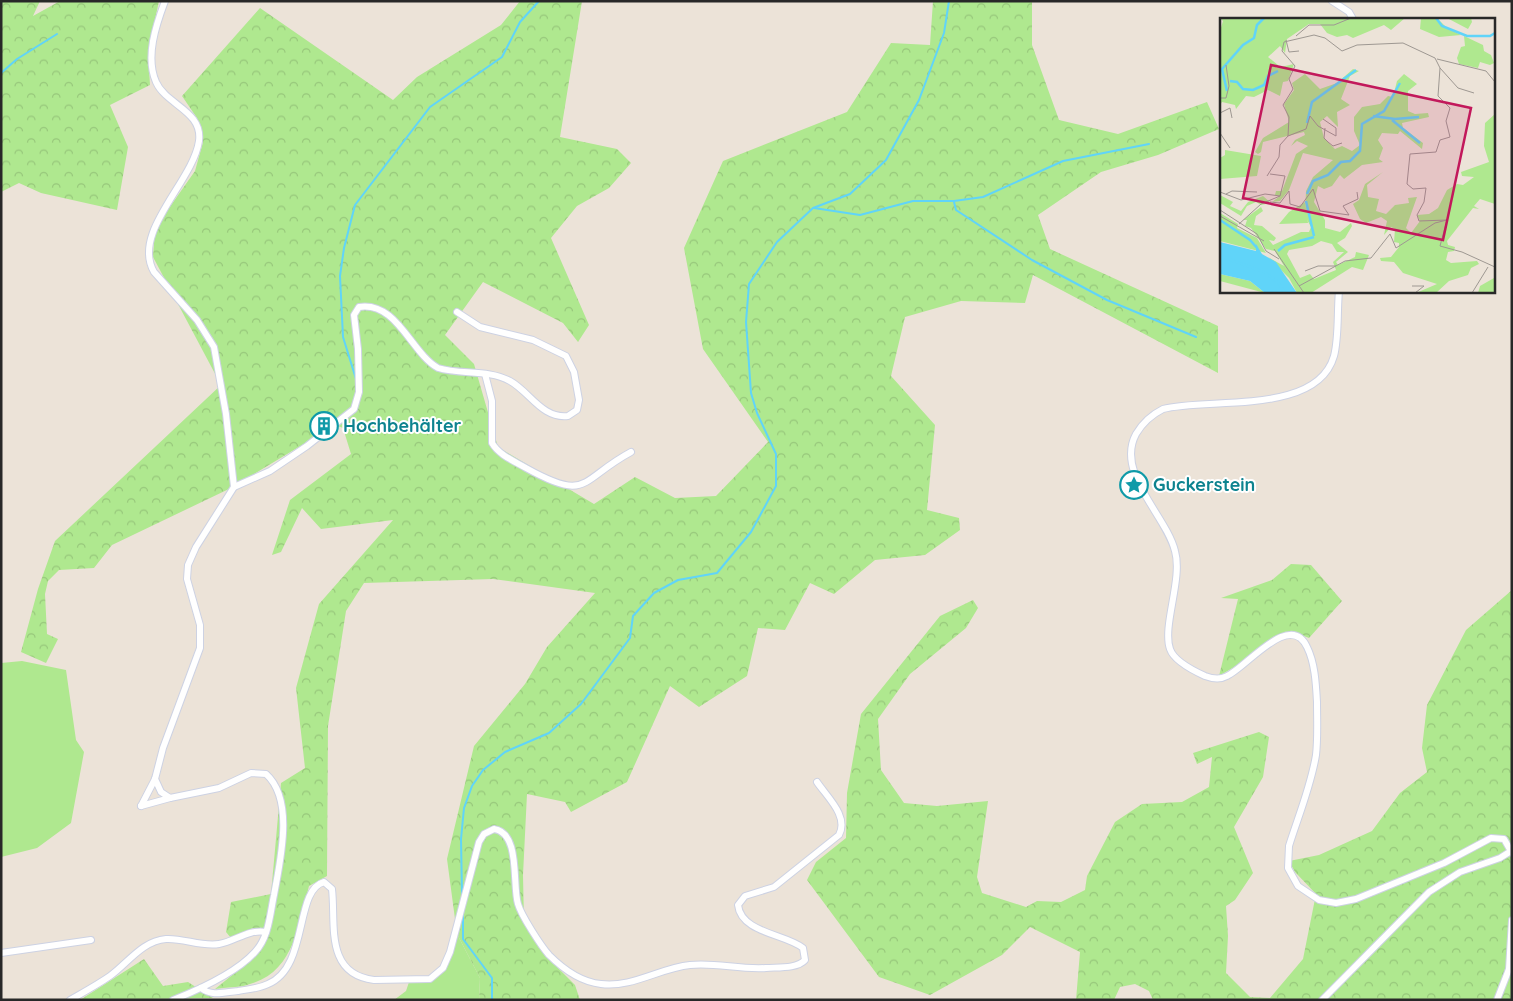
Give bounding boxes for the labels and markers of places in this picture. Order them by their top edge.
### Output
building icon: Hochbehälter [309,411,339,441]
place label: Hochbehälter [343,414,462,437]
place icon: Guckerstein [1119,470,1149,500]
place label: Guckerstein [1153,473,1255,496]

